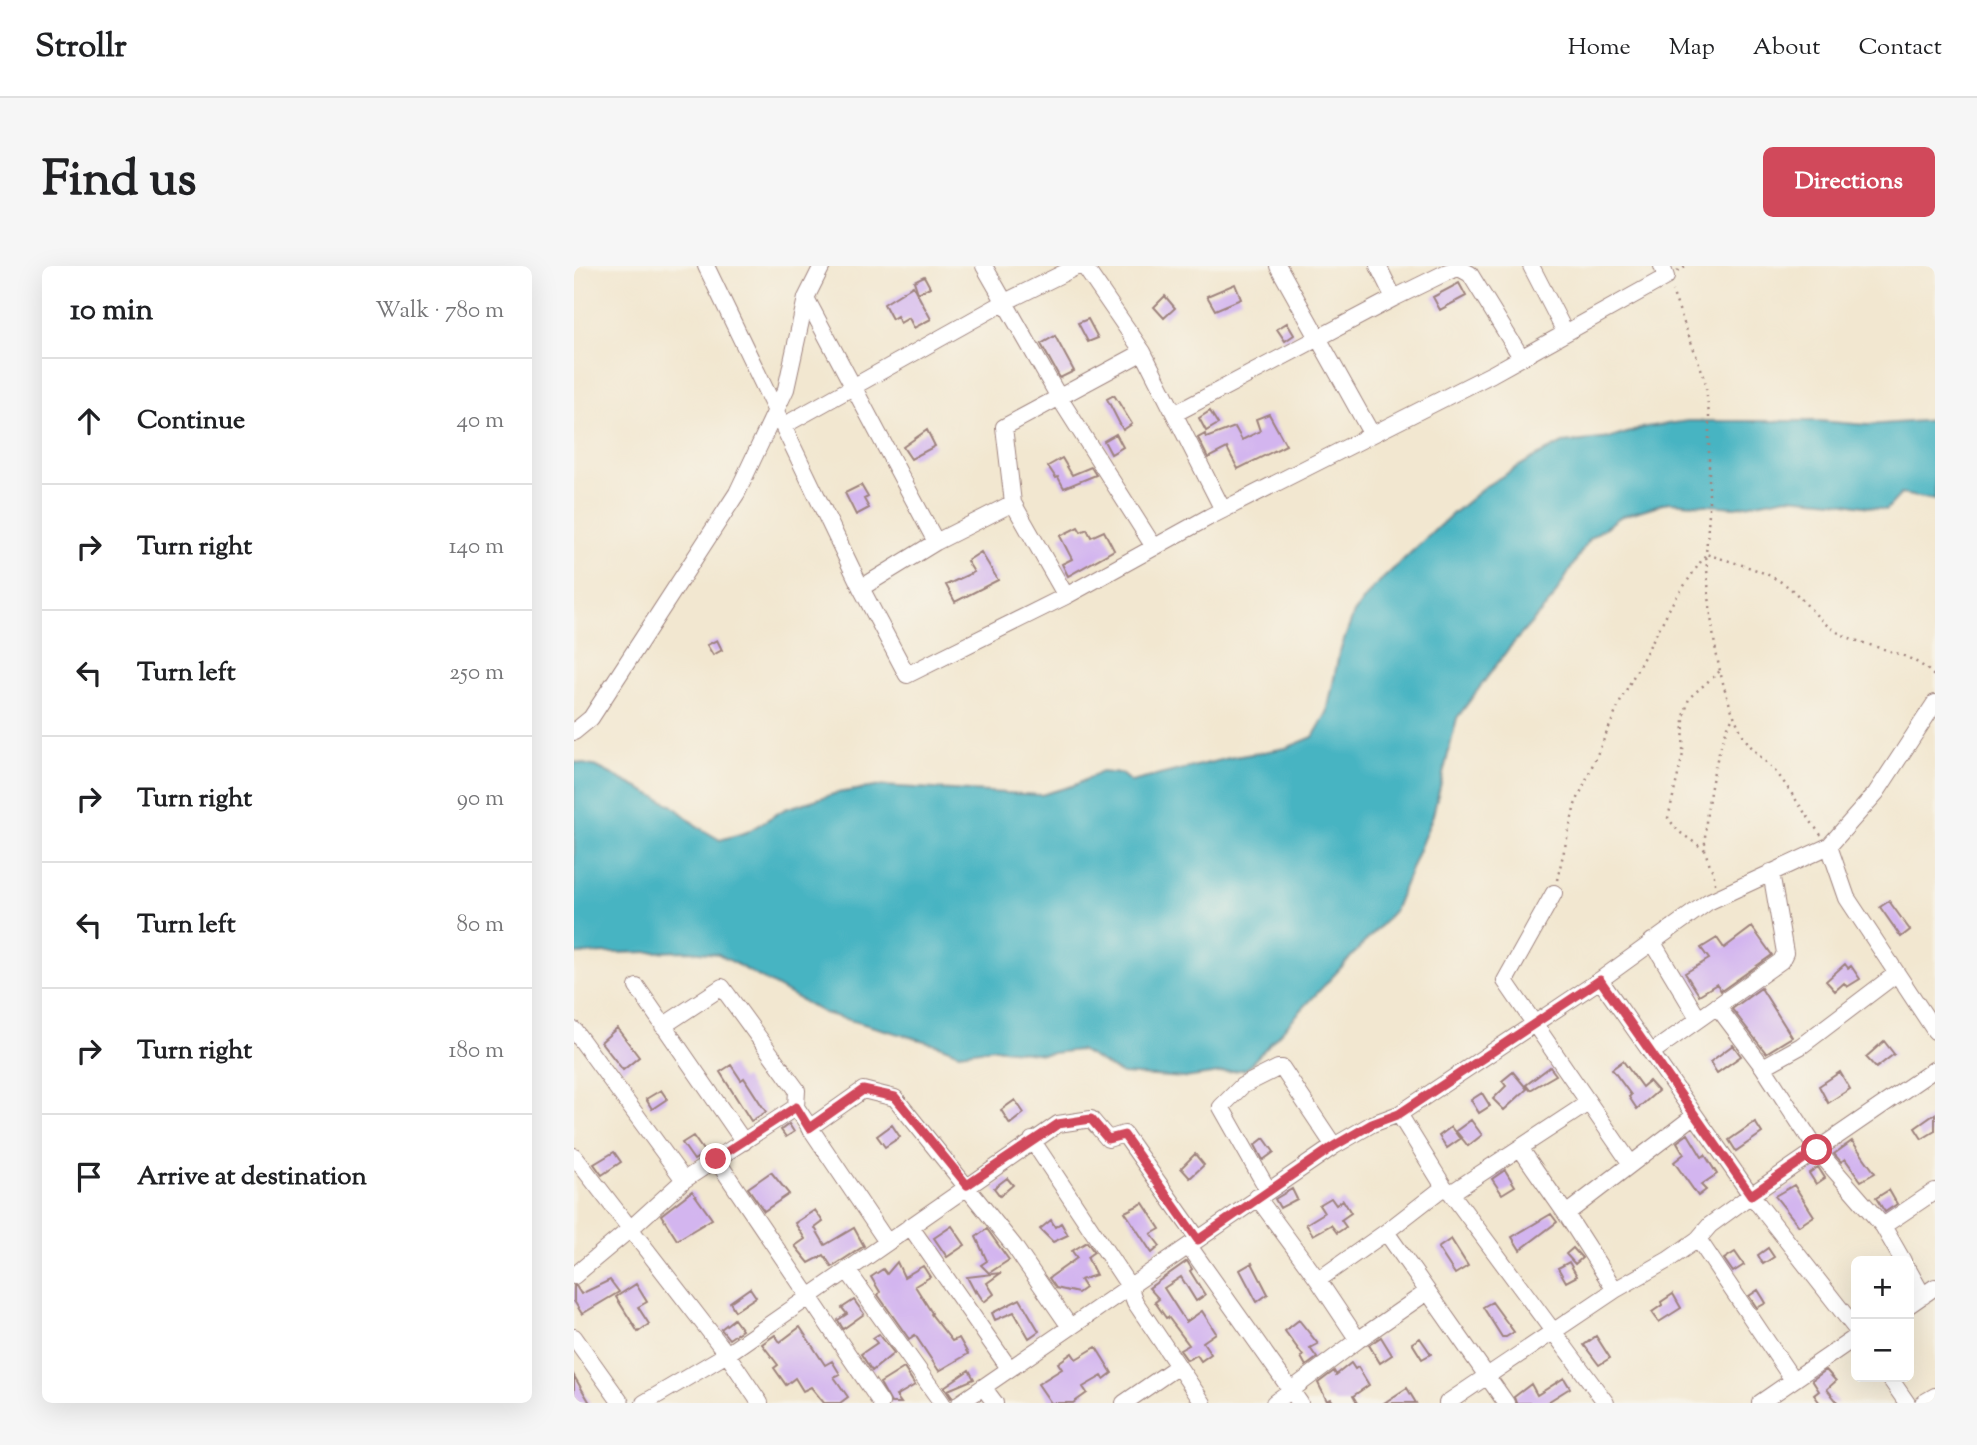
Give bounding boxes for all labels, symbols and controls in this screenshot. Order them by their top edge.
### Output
text: Strollr [35,24,127,72]
text: Home [1568,31,1631,65]
text: Map [1669,31,1715,65]
text: About [1753,31,1820,65]
text: Contact [1858,31,1942,65]
text: Find us [42,147,196,217]
button: Directions [1763,147,1935,217]
text: 10 min [70,290,153,333]
text: Walk · 780 m [375,295,504,328]
icon: ahead [70,402,108,440]
text: Continue [137,403,245,440]
text: 40 m [457,405,504,438]
icon: right [70,528,108,566]
text: Turn right [137,529,252,566]
text: 140 m [449,531,504,564]
icon: left [70,654,108,692]
text: Turn left [137,655,236,692]
text: 250 m [449,657,504,690]
icon: right [70,780,108,818]
text: Turn right [137,781,252,818]
text: 90 m [457,783,504,816]
icon: left [70,906,108,944]
text: Turn left [137,907,236,944]
text: 80 m [456,909,504,942]
icon: right [70,1032,108,1070]
text: Turn right [137,1033,252,1070]
text: 180 m [449,1035,504,1068]
route start [1801,1134,1832,1165]
route end [700,1143,731,1174]
icon: arrive [70,1158,108,1196]
text: Arrive at destination [137,1159,367,1196]
map controls [1851,1256,1914,1382]
button: + [1851,1256,1914,1319]
button: − [1851,1319,1914,1382]

